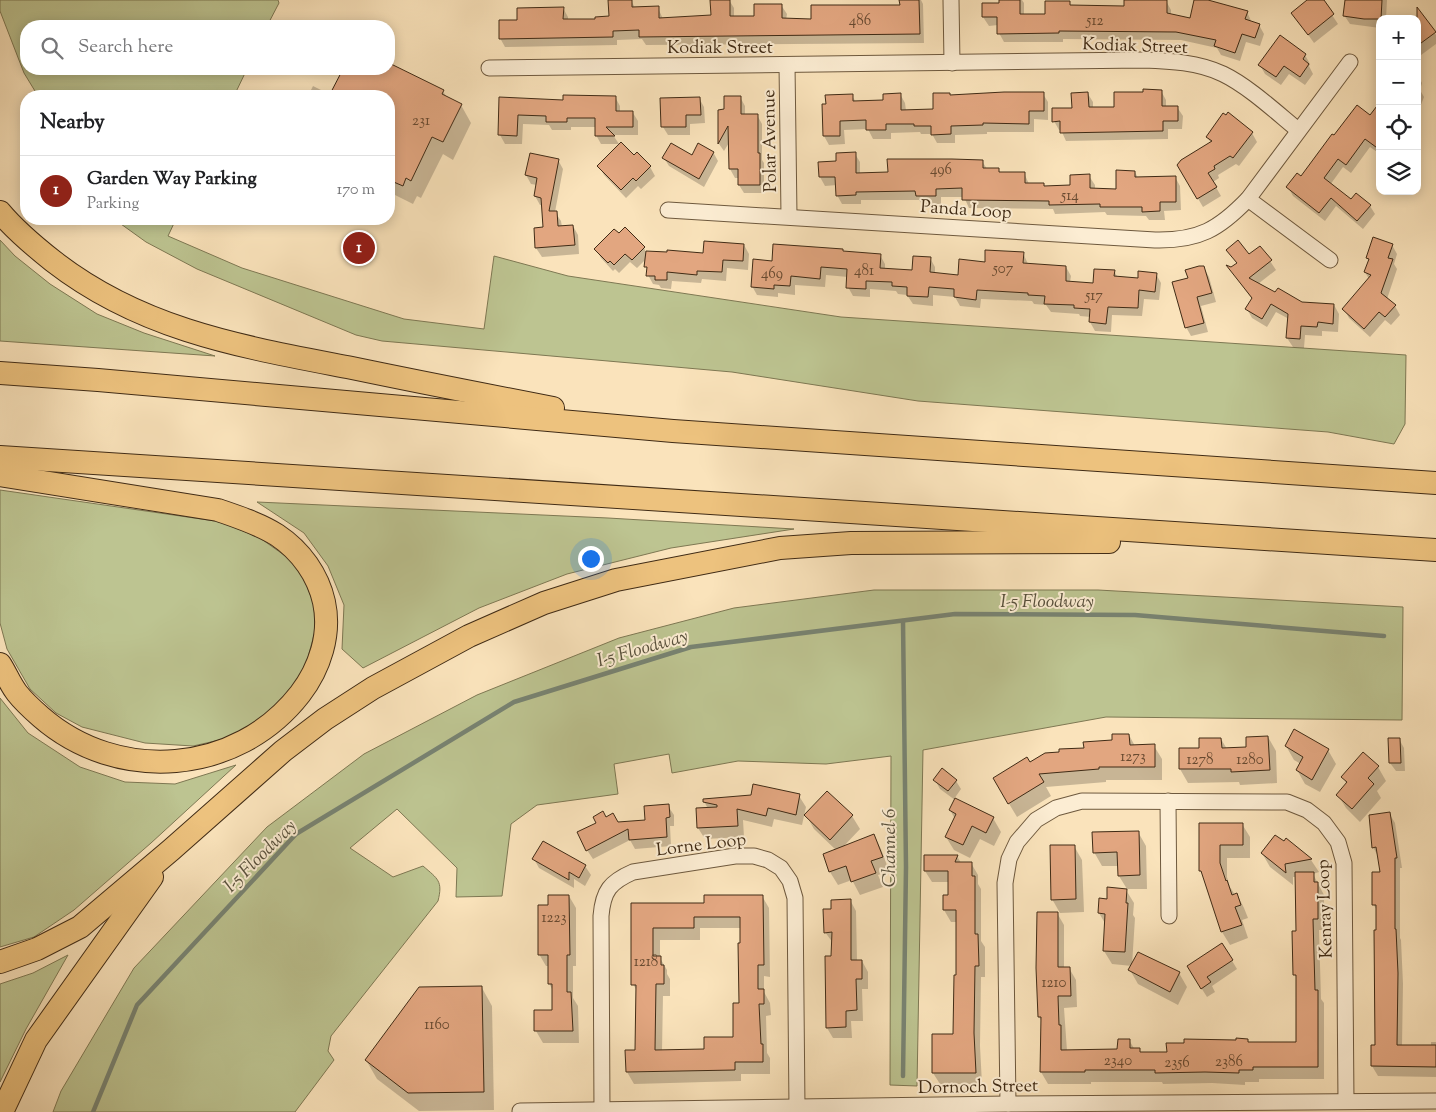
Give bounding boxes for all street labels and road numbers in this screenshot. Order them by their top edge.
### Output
street label: Kodiak Street [1082,32,1188,62]
street label: Kodiak Street [667,36,773,62]
street label: Polar Avenue [757,89,785,193]
street label: Panda Loop [919,195,1012,227]
street label: Lorne Loop [655,828,748,864]
street label: Kenray Loop [1311,859,1341,959]
street label: Dornoch Street [918,1074,1038,1102]

